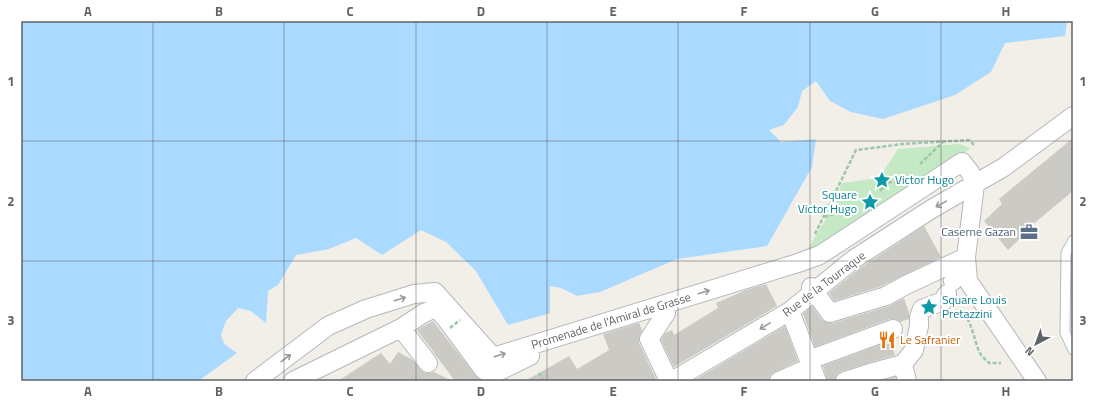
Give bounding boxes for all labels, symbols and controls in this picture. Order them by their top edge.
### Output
text: A [84,1,92,21]
text: B [215,1,223,21]
text: C [346,1,354,21]
text: D [477,1,485,21]
text: E [609,1,617,21]
text: F [741,1,748,21]
text: G [871,1,879,21]
text: H [1002,1,1010,21]
text: 1 [7,71,15,91]
text: 1 [1079,71,1087,91]
place icon: Victor Hugo [872,170,892,190]
place label: Victor Hugo [895,170,954,189]
place label: Square Victor Hugo [798,185,857,218]
text: 2 [7,191,15,211]
text: 2 [1079,191,1087,211]
place icon: Square Victor Hugo [860,192,880,212]
one-way arrow [935,201,947,209]
place label: Caserne Gazan [941,222,1016,241]
office icon: Caserne Gazan [1019,222,1039,242]
street label: Rue de la Tourraque [778,246,869,321]
street label: Promenade de l'Amiral de Grasse [529,287,693,354]
one-way arrow [697,288,710,295]
place label: Square Louis Pretazzini [942,290,1007,323]
one-way arrow [394,295,407,302]
place icon: Square Louis Pretazzini [919,297,939,317]
text: 3 [7,310,15,330]
text: 3 [1079,310,1087,330]
one-way arrow [759,323,771,331]
north arrow [1016,324,1056,364]
restaurant icon: Le Safranier [877,330,897,350]
place label: Le Safranier [900,330,960,349]
text: N [1021,343,1038,360]
one-way arrow [493,351,506,358]
one-way arrow [281,354,292,362]
text: A [84,381,92,401]
text: B [215,381,223,401]
text: C [346,381,354,401]
text: D [477,381,485,401]
text: E [609,381,617,401]
text: F [741,381,748,401]
text: G [871,381,879,401]
text: H [1002,381,1010,401]

